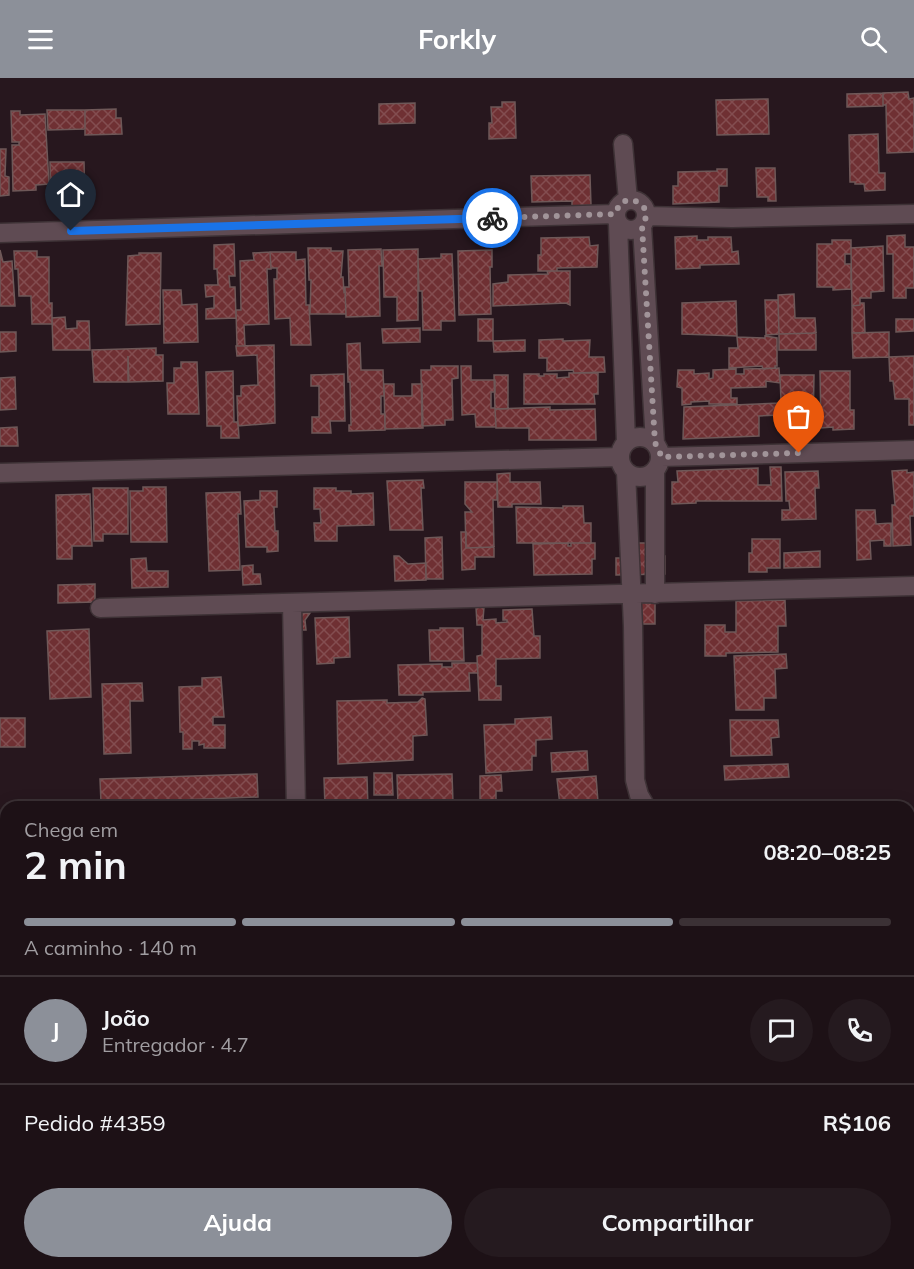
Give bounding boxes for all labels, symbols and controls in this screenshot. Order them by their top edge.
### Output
text: Forkly [418,22,496,56]
icon: menu [24,23,57,56]
icon: search [857,23,890,56]
pin [45,169,96,231]
icon: home [54,178,87,211]
courier [462,188,522,248]
icon: bike [476,202,509,235]
pin [773,391,824,453]
icon: bag [782,400,815,433]
text: Chega em [24,817,118,842]
text: 08:20–08:25 [763,838,891,866]
text: 2 min [24,840,127,889]
text: A caminho · 140 m [24,935,197,960]
button: chat [750,999,813,1062]
button: phone [828,999,891,1062]
text: João [102,1004,150,1032]
text: J [52,1016,59,1044]
text: Entregador · 4.7 [102,1032,249,1057]
text: Pedido #4359 [24,1109,166,1137]
text: R$106 [823,1109,891,1137]
button: Ajuda [24,1188,452,1257]
button: Compartilhar [464,1188,891,1257]

